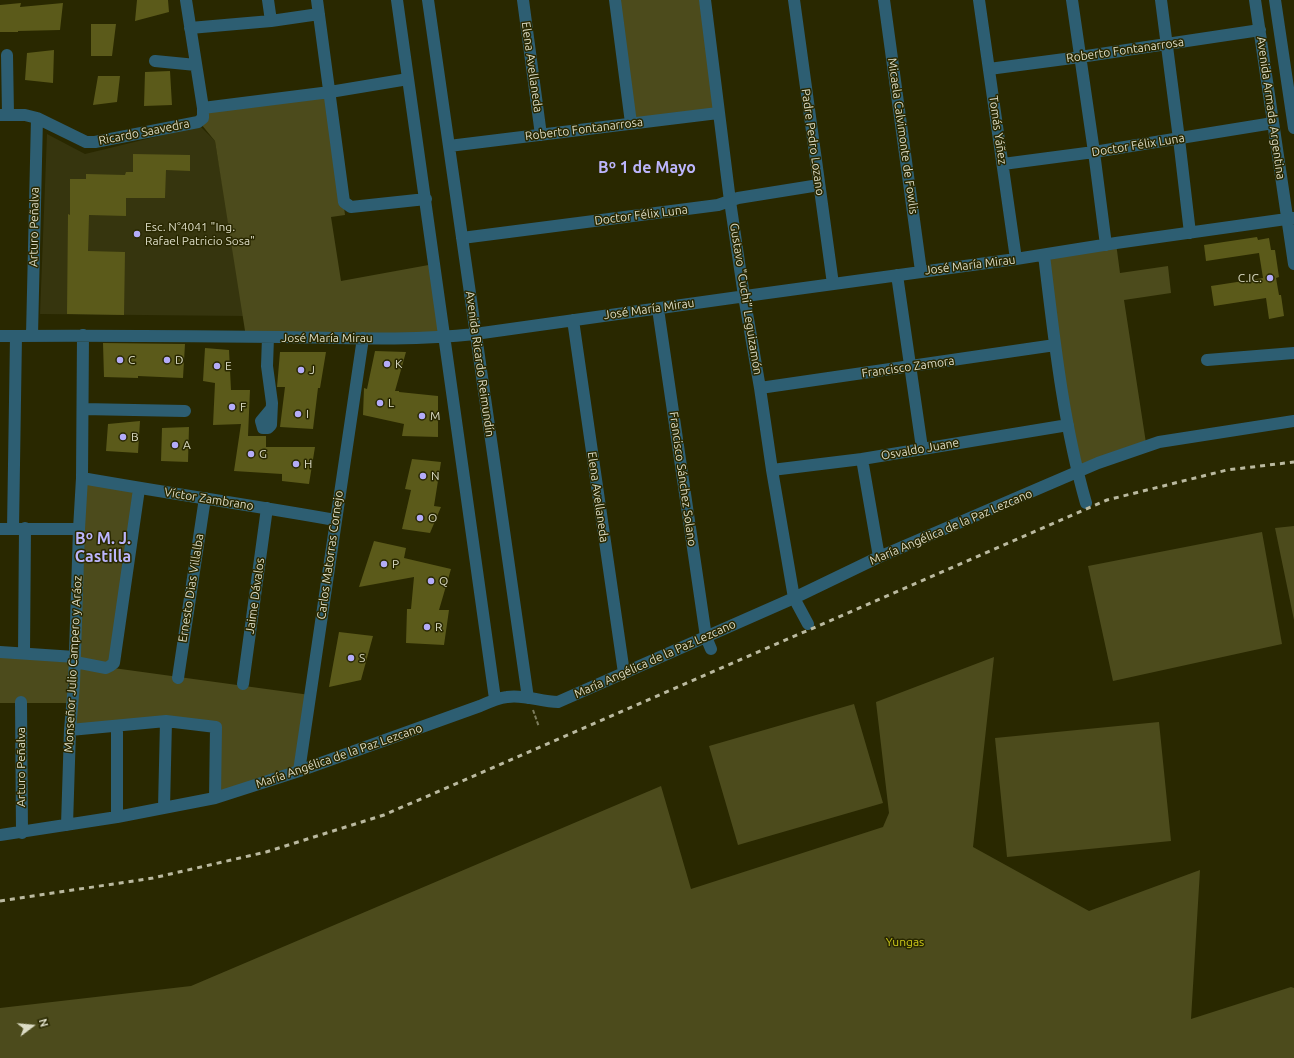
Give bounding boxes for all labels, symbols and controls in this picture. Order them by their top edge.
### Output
street label: Elena Avellaneda [519,21,545,113]
street label: Roberto Fontanarrosa [1065,35,1185,65]
street label: Avenida Armada Argentina [1254,36,1288,180]
street label: Micaela Calvimonte de Fowlis [885,57,921,215]
street label: Padre Pedro Lozano [798,88,828,196]
street label: Tomás Yáñez [986,95,1010,165]
street label: Roberto Fontanarrosa [524,115,644,143]
street label: Ricardo Saavedra [97,116,191,148]
street label: Doctor Félix Luna [1091,131,1185,159]
district label: Bº 1 de Mayo [598,158,696,178]
street label: Arturo Peñalva [26,187,42,267]
street label: Doctor Félix Luna [594,202,688,228]
place label: Esc. N°4041 "Ing. Rafael Patricio Sosa" [145,220,255,248]
street label: Gustavo "Cuchi" Leguizamón [727,222,765,376]
marker: Esc. N°4041 "Ing. Rafael Patricio Sosa" [132,229,142,239]
street label: José María Mirau [924,252,1016,278]
place label: C.IC. [1238,271,1262,285]
marker: C.IC. [1265,273,1275,283]
street label: Avenida Ricardo Reimundín [463,290,497,438]
street label: José María Mirau [603,296,695,322]
street label: José María Mirau [281,331,373,345]
place label: C [128,353,135,367]
place label: D [175,353,183,367]
street label: Francisco Zamora [861,353,955,381]
marker: C [115,355,125,365]
marker: D [162,355,172,365]
place label: K [395,357,402,371]
place label: E [225,359,232,373]
marker: K [382,359,392,369]
marker: E [212,361,222,371]
place label: J [309,363,315,377]
marker: J [296,365,306,375]
place label: L [388,396,394,410]
marker: L [375,398,385,408]
place label: F [240,400,246,414]
marker: F [227,402,237,412]
place label: I [306,407,309,421]
marker: I [293,409,303,419]
place label: M [430,409,440,423]
marker: M [417,411,427,421]
street label: Francisco Sánchez Solano [666,411,700,547]
place label: B [131,430,139,444]
marker: B [118,432,128,442]
street label: Osvaldo Juane [880,435,960,463]
place label: A [183,438,191,452]
marker: A [170,440,180,450]
place label: G [259,447,267,461]
marker: G [246,449,256,459]
street label: Elena Avellaneda [585,451,611,543]
place label: H [304,457,312,471]
marker: H [291,459,301,469]
place label: N [431,469,440,483]
marker: N [418,471,428,481]
street label: Víctor Zambrano [163,485,255,513]
street label: María Angélica de la Paz Lezcano [867,486,1035,568]
street label: Carlos Matorras Cornejo [314,490,346,620]
place label: O [428,511,437,525]
marker: O [415,513,425,523]
district label: Bº M. J. Castilla [75,529,131,567]
street label: Ernesto Dias Villalba [175,533,207,643]
street label: Jaime Dávalos [243,557,267,635]
place label: P [392,557,399,571]
marker: P [379,559,389,569]
place label: Q [439,574,448,588]
street label: Monseñor Julio Campero y Aráoz [61,575,85,753]
marker: Q [426,576,436,586]
street label: María Angélica de la Paz Lezcano [572,617,738,701]
place label: R [435,620,442,634]
marker: R [422,622,432,632]
place label: S [359,651,365,665]
marker: S [346,653,356,663]
street label: María Angélica de la Paz Lezcano [254,721,424,791]
street label: Arturo Peñalva [14,727,28,807]
park label: Yungas [886,935,924,949]
north arrow [12,1006,52,1046]
text: N [37,1017,50,1028]

